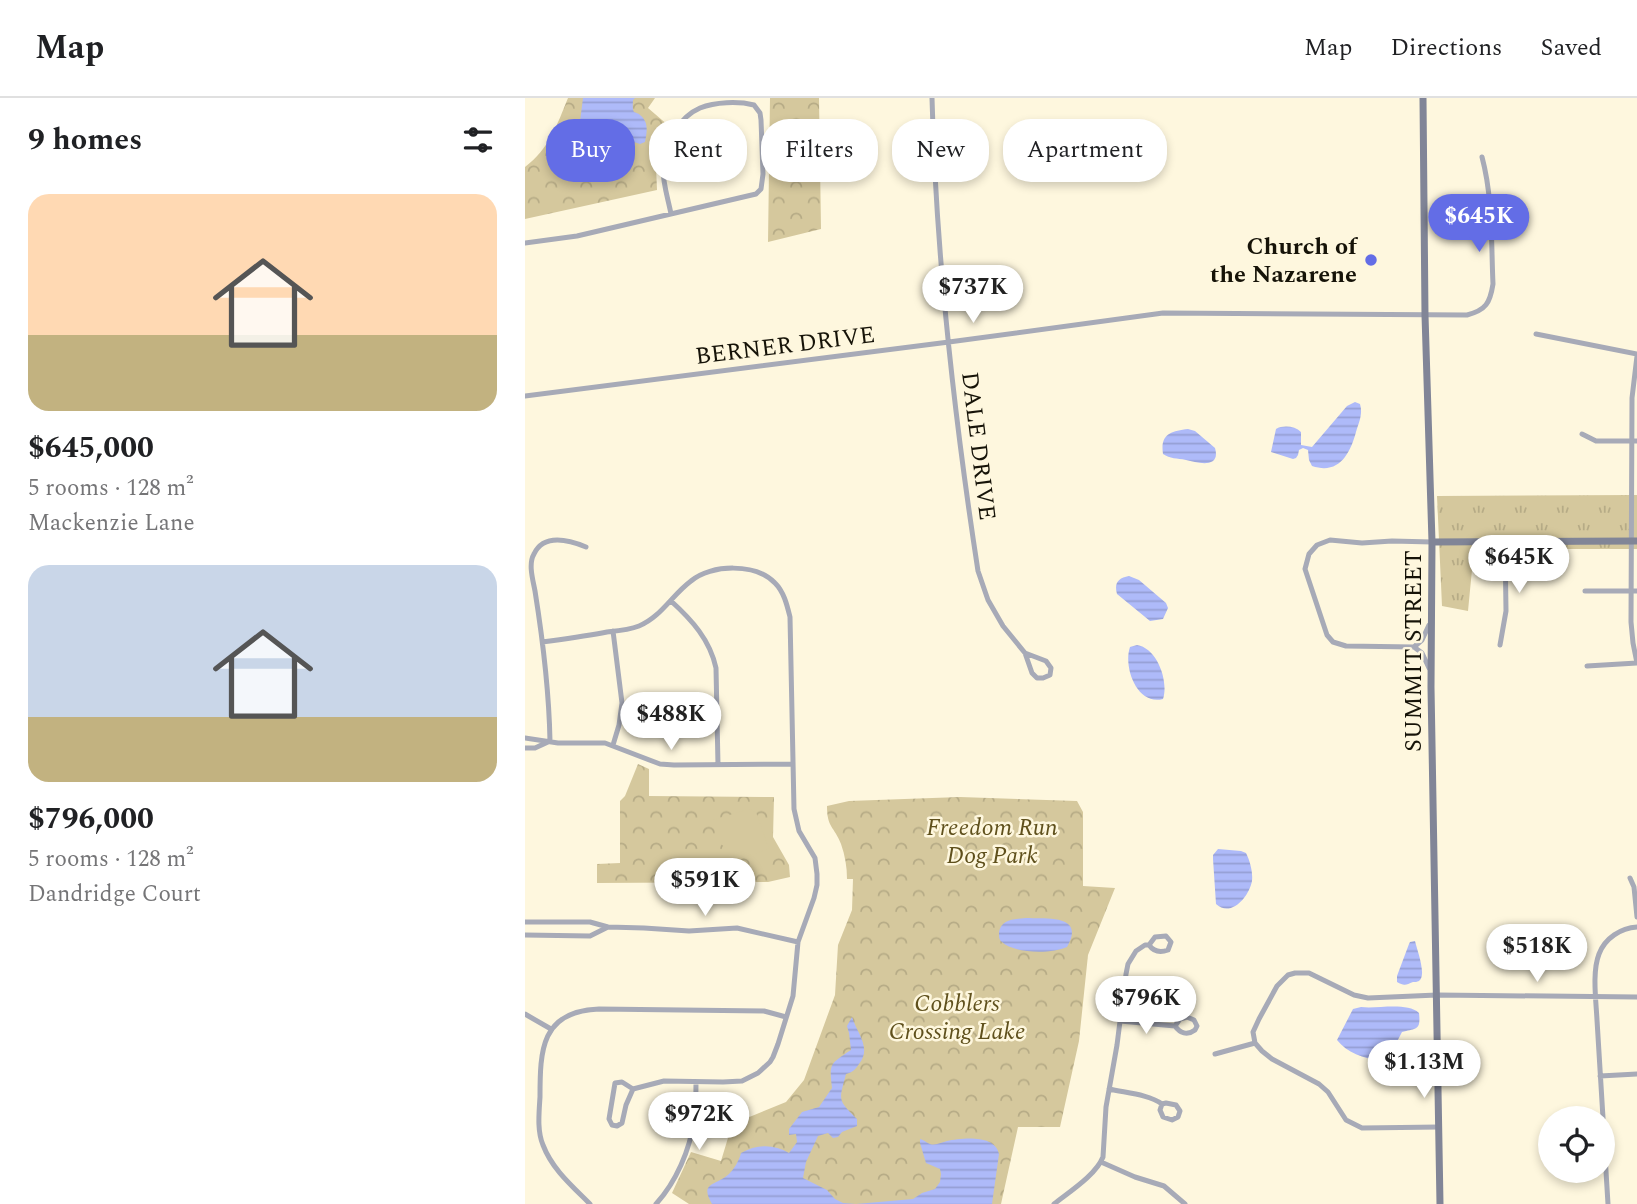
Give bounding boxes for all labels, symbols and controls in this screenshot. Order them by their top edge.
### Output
text: Map [35,23,104,73]
text: Map [1304,30,1352,66]
text: Directions [1390,30,1502,66]
text: Saved [1540,30,1602,66]
text: 9 homes [28,117,142,163]
chip: Buy [546,119,635,182]
chip: Rent [649,119,747,182]
chip: Filters [761,119,878,182]
chip: New [892,119,989,182]
chip: Apartment [1003,119,1167,182]
icon: filters [459,121,497,159]
pin: $645K [1430,194,1528,254]
text: $645K [1444,199,1514,234]
place label: Church of the Nazarene [1210,229,1359,293]
icon: home [200,240,326,366]
marker: Church of the Nazarene [1363,252,1379,268]
pin: $737K [924,266,1022,325]
text: $737K [938,270,1008,305]
street label: BERNER DRIVE [693,317,877,375]
street label: DALE DRIVE [951,370,1005,523]
text: $645,000 [28,425,154,471]
text: 5 rooms · 128 m² [28,471,194,506]
text: Mackenzie Lane [28,506,195,541]
pin: $645K [1470,536,1568,595]
text: $645K [1484,540,1554,575]
street label: SUMMIT STREET [1396,550,1432,752]
icon: home [200,611,326,737]
pin: $488K [622,692,720,752]
text: $488K [636,697,706,732]
text: $796,000 [28,796,154,842]
park label: Freedom Run Dog Park [926,810,1058,874]
text: 5 rooms · 128 m² [28,842,194,877]
pin: $591K [656,858,754,918]
text: $591K [670,863,740,898]
text: Dandridge Court [28,877,201,912]
pin: $518K [1488,924,1586,984]
text: $518K [1502,929,1572,964]
pin: $796K [1097,976,1195,1036]
text: $796K [1111,981,1181,1016]
park label: Cobblers Crossing Lake [889,986,1025,1050]
pin: $1.13M [1367,1040,1481,1100]
text: $1.13M [1384,1045,1464,1080]
pin: $972K [650,1093,748,1152]
text: $972K [664,1097,734,1132]
map controls [1538,1106,1615,1183]
button: locate [1538,1106,1615,1183]

